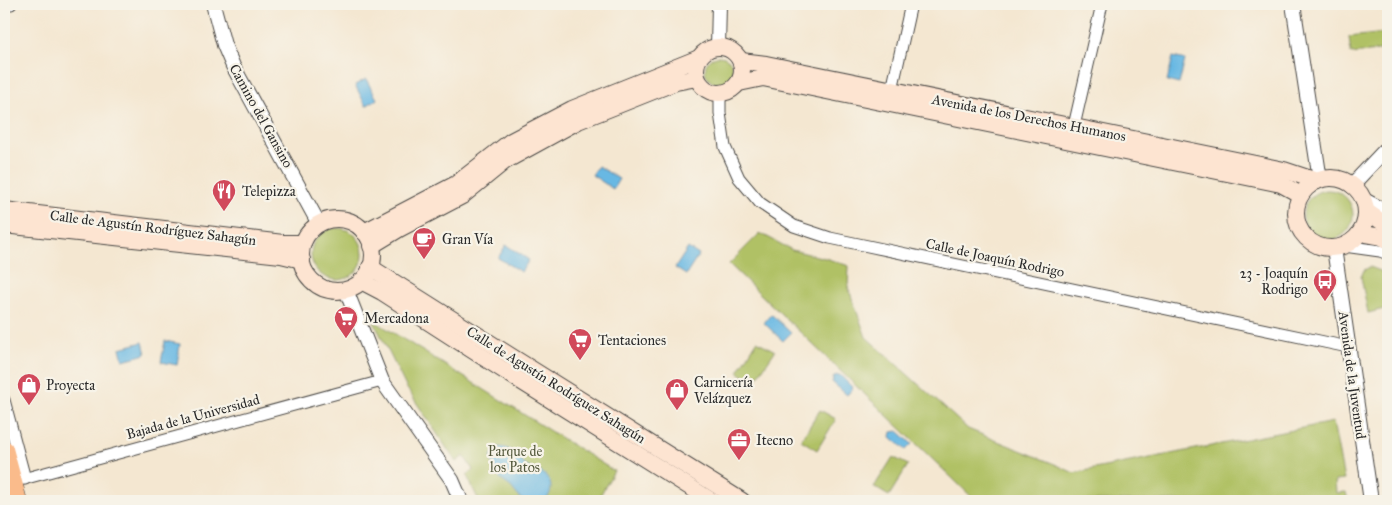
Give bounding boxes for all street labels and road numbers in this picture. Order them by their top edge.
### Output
street label: Camino del Gansino [225,61,297,171]
street label: Avenida de los Derechos Humanos [930,91,1127,145]
street label: Calle de Agustín Rodríguez Sahagún [49,207,257,249]
street label: Calle de Joaquín Rodrigo [924,235,1066,282]
street label: Avenida de la Juventud [1333,309,1369,440]
street label: Calle de Agustín Rodríguez Sahagún [463,323,649,447]
street label: Bajada de la Universidad [124,391,262,443]

